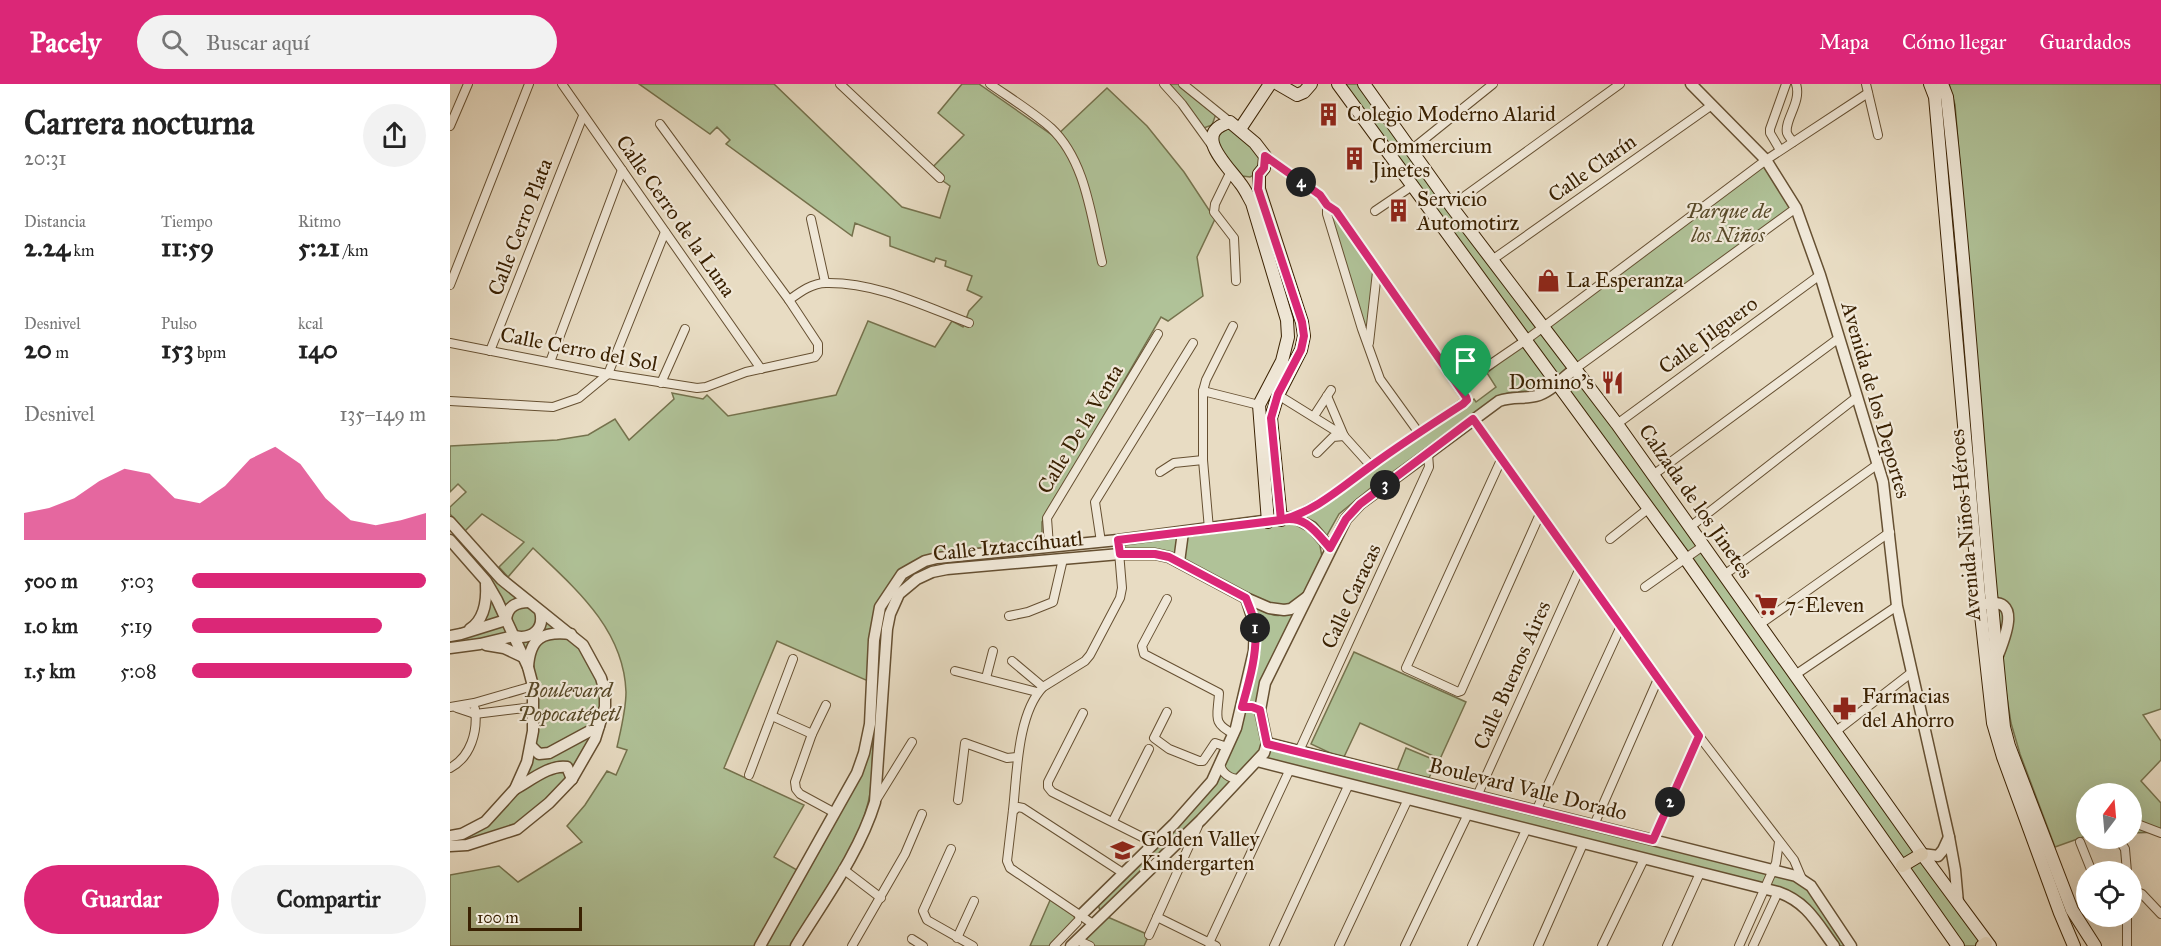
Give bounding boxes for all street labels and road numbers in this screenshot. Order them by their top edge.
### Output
street label: Calle Clarín [1543,128,1641,208]
street label: Calle Cerro de la Luna [610,130,742,302]
street label: Calle Cerro Plata [482,155,558,299]
street label: Calle Jilguero [1653,290,1763,380]
street label: Avenida de los Deportes [1835,298,1917,501]
street label: Calle Cerro del Sol [498,321,660,377]
street label: Calle De la Venta [1031,360,1129,498]
street label: Calzada de los Jinetes [1633,419,1759,583]
street label: Avenida Niños Héroes [1944,428,1986,623]
street label: Calle Iztaccíhuatl [932,525,1085,567]
street label: Calle Caracas [1315,539,1387,653]
street label: Calle Buenos Aires [1468,597,1556,753]
street label: Boulevard Valle Dorado [1426,752,1630,826]

